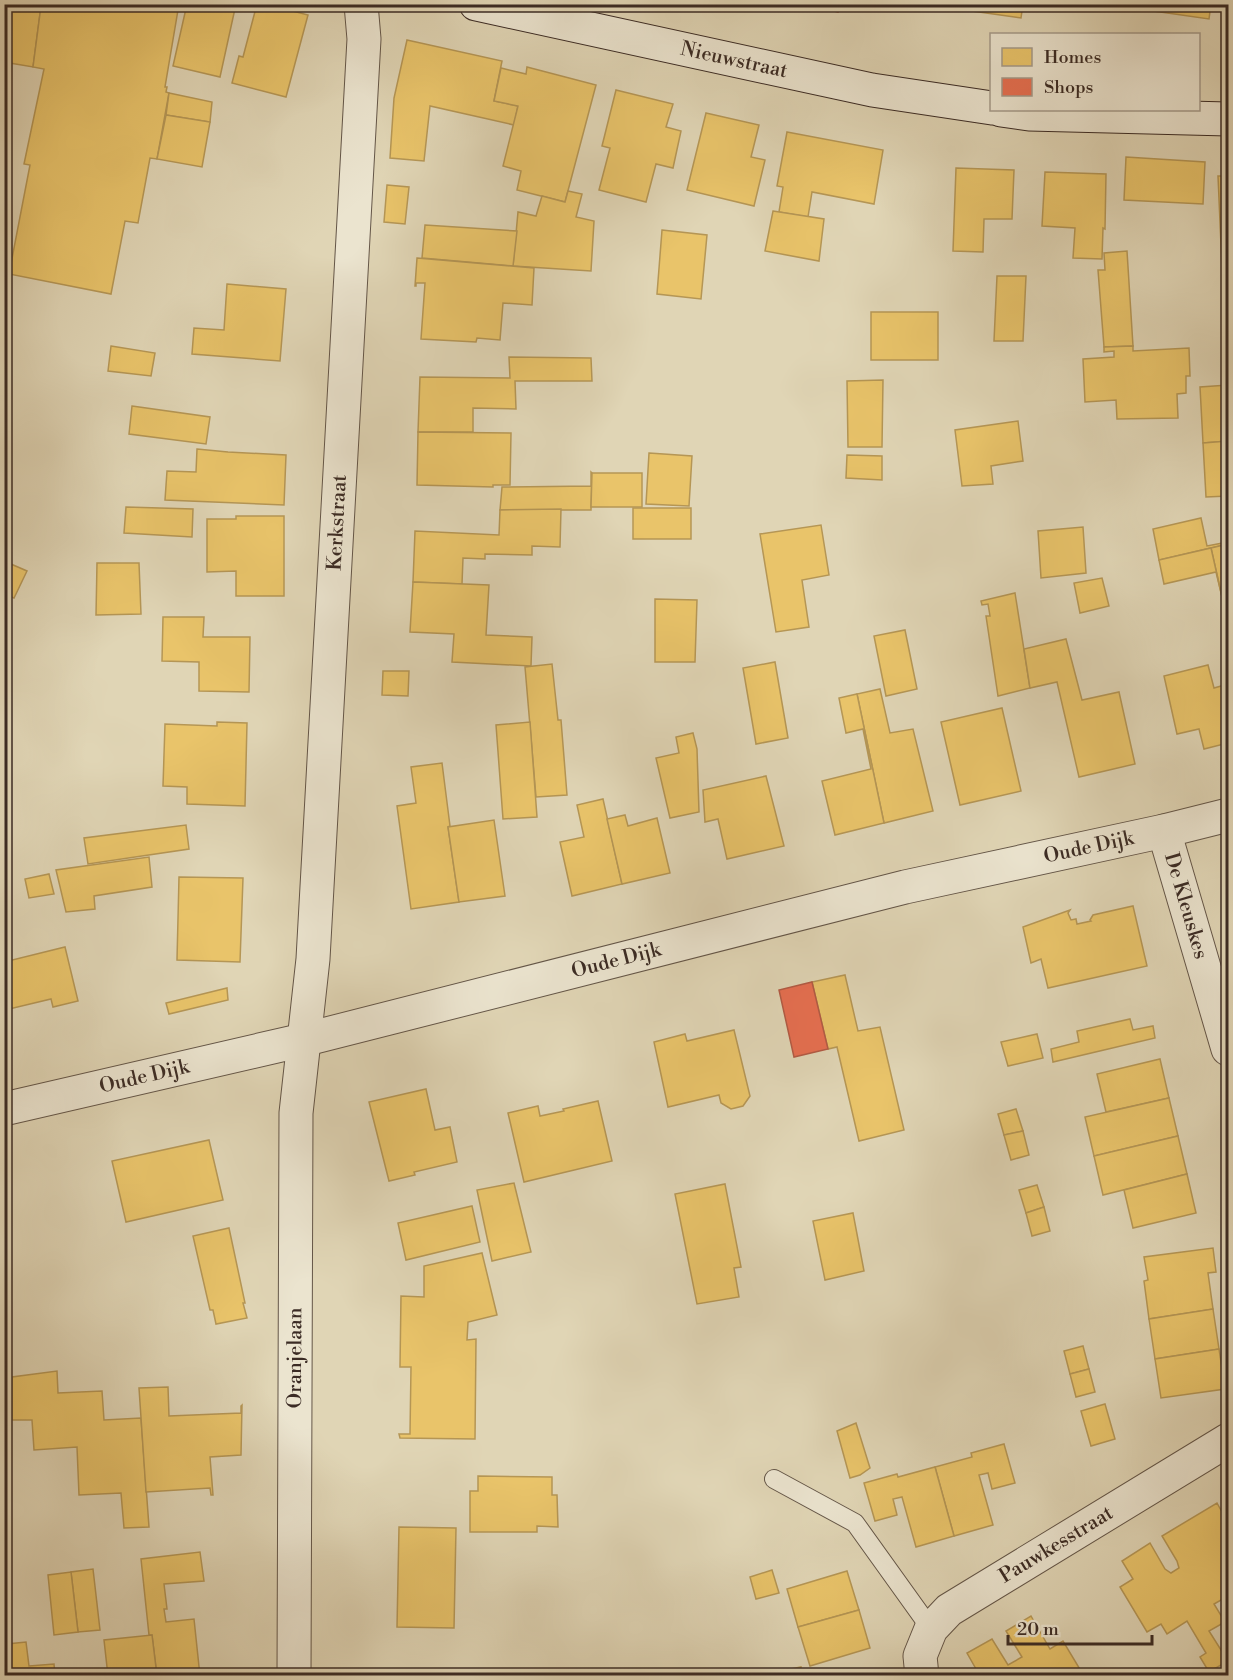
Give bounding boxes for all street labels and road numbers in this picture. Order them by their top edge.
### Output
street label: Nieuwstraat [678,36,790,84]
street label: Kerkstraat [322,474,352,571]
street label: Oude Dijk [1041,825,1138,869]
street label: De Kleuskes [1159,850,1213,962]
street label: Oude Dijk [569,937,665,984]
street label: Oude Dijk [97,1054,193,1099]
street label: Oranjelaan [282,1307,308,1409]
street label: Pauwkesstraat [995,1500,1118,1589]

